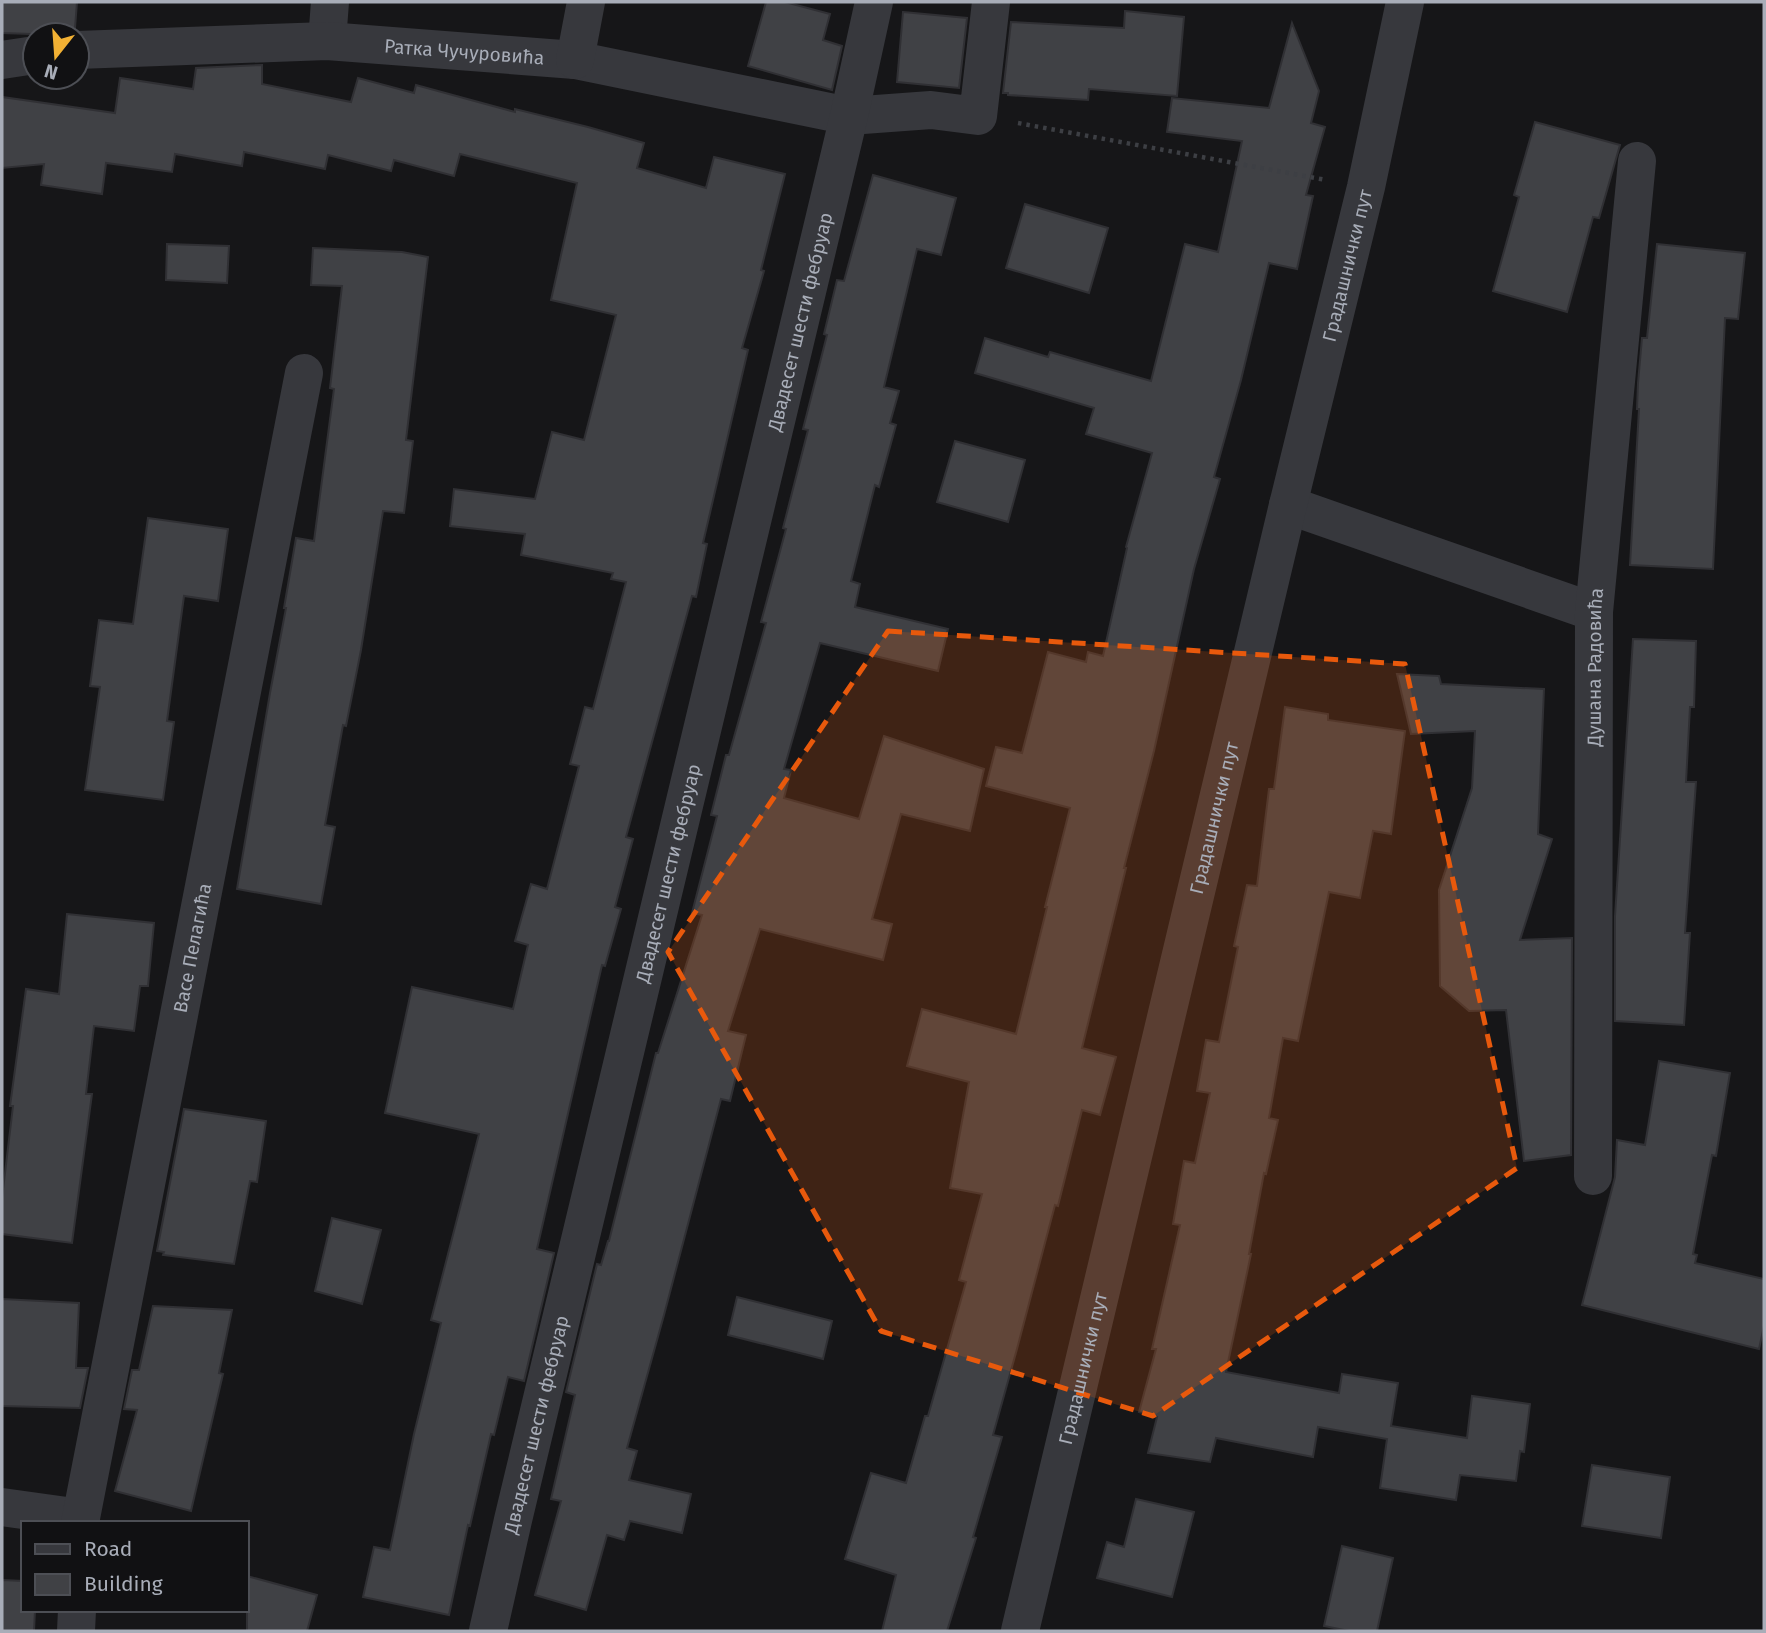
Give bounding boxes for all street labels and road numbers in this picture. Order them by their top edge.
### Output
street label: Ратка Чучуровића [384,34,545,70]
street label: Градашнички пут [1317,187,1377,344]
street label: Двадесет шести фебруар [763,210,838,434]
street label: Душана Радовића [1583,587,1608,747]
street label: Градашнички пут [1185,739,1243,896]
street label: Двадесет шести фебруар [631,762,706,986]
street label: Васе Пелагића [169,881,216,1015]
street label: Градашнички пут [1054,1290,1112,1447]
street label: Двадесет шести фебруар [499,1313,574,1537]

